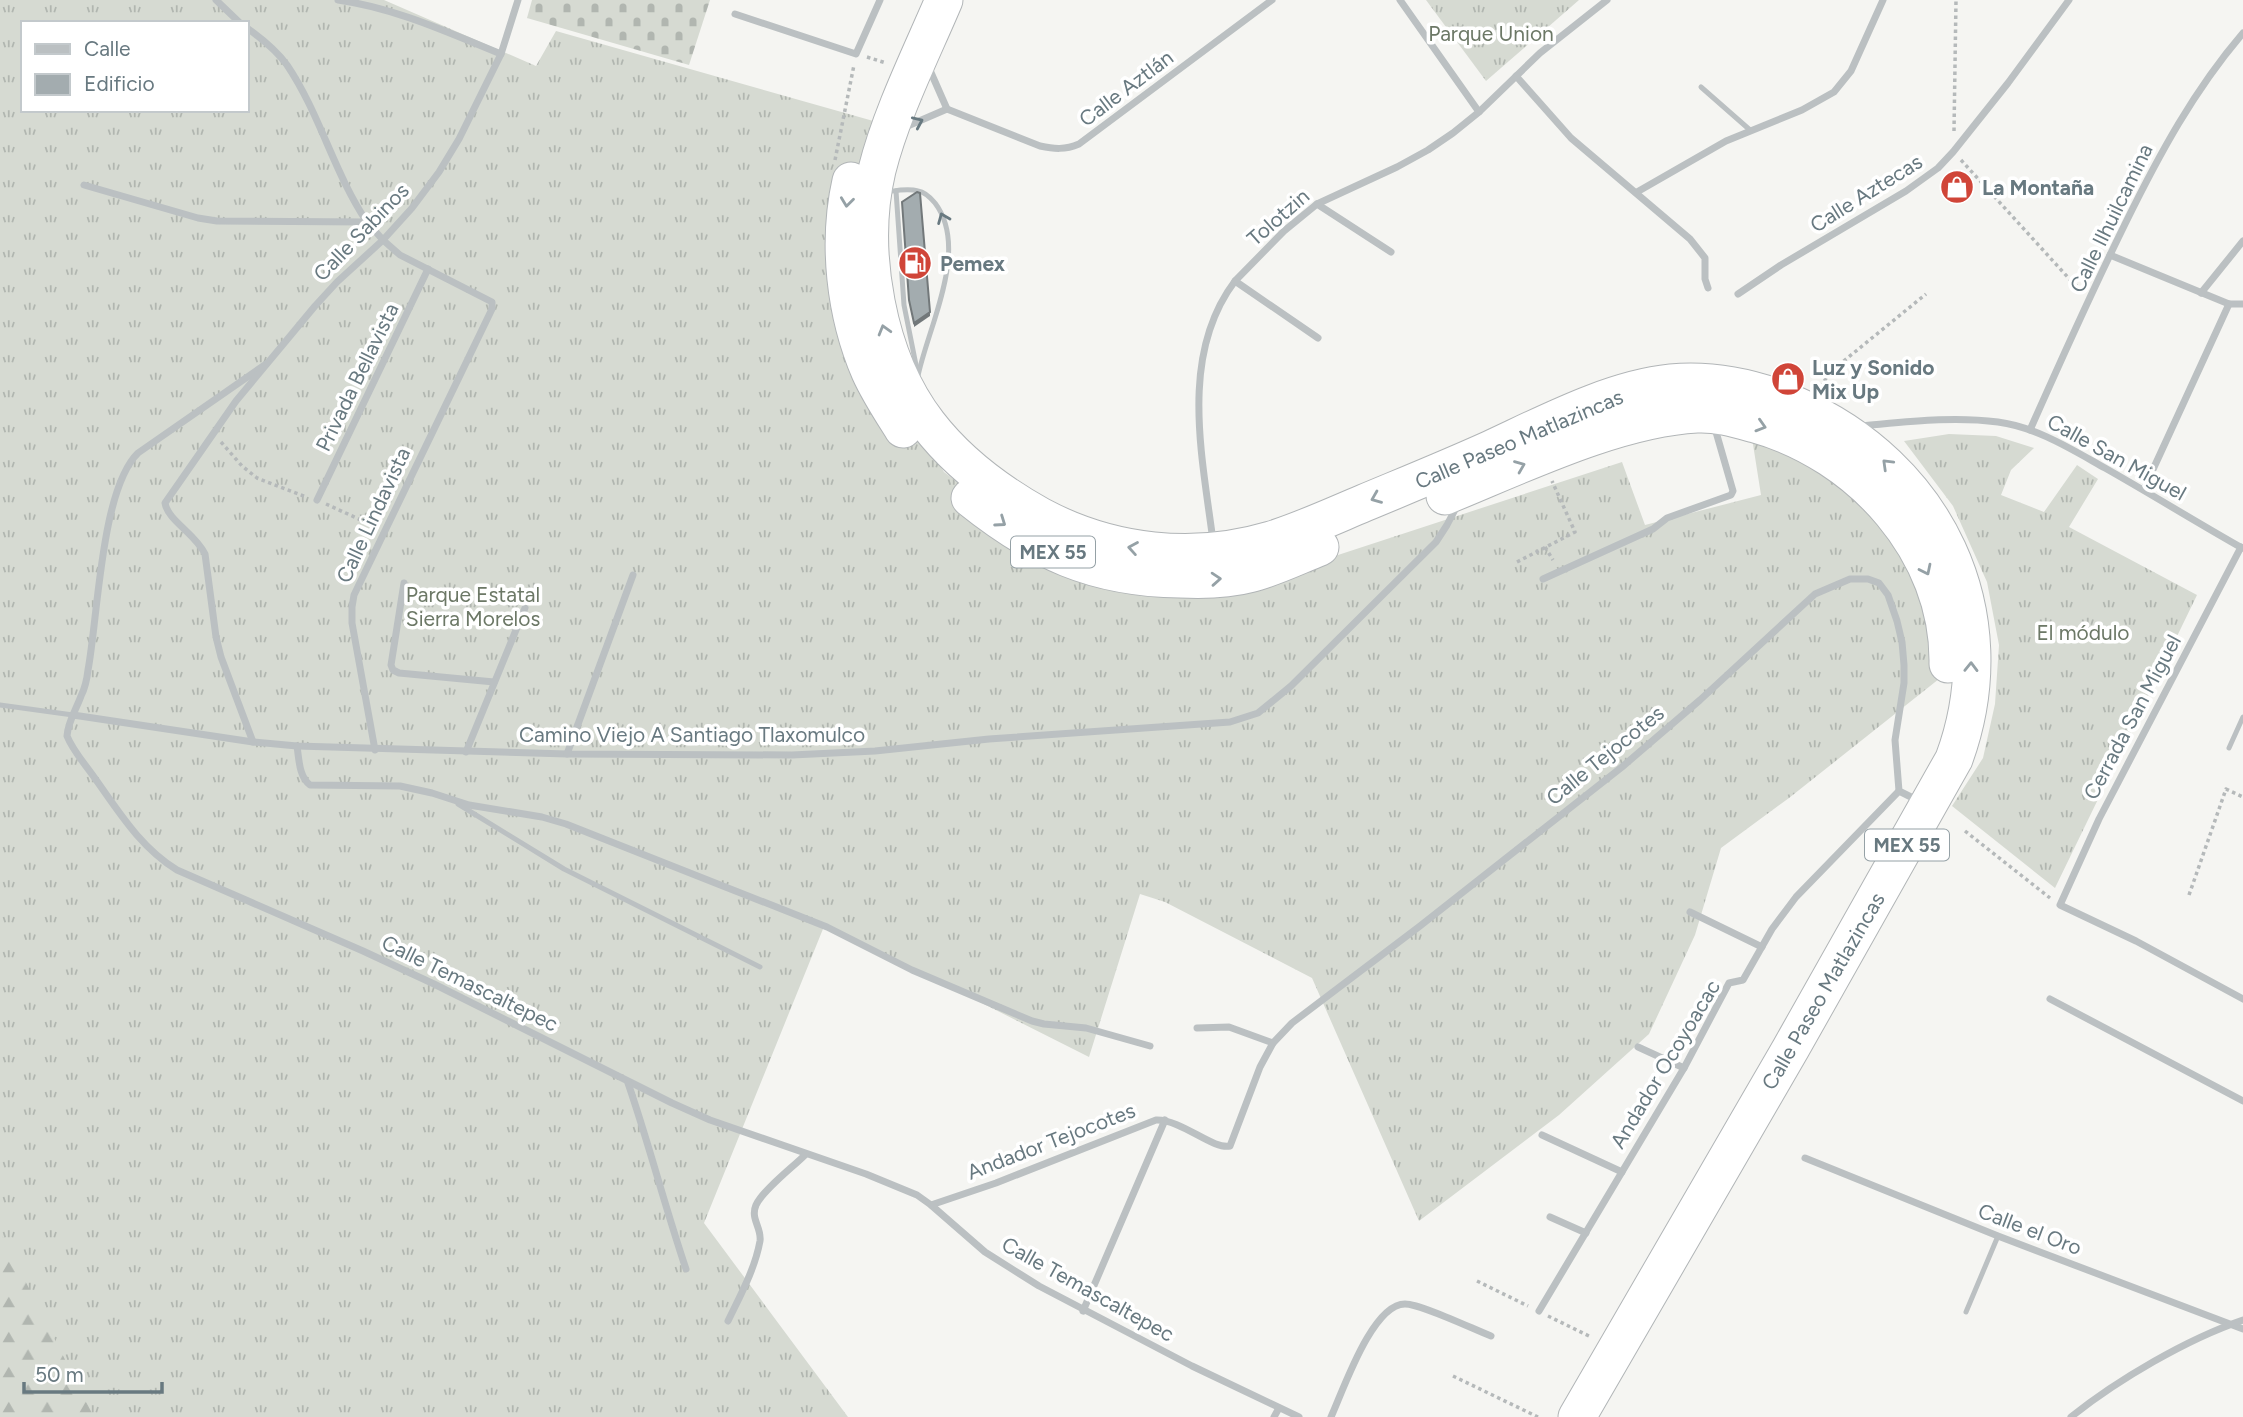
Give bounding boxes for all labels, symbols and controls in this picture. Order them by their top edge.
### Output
legend [21,21,248,112]
park label: Parque Union [1428,21,1554,46]
text: Calle [84,36,131,61]
street label: Calle Aztlán [1074,45,1178,131]
text: Edificio [84,71,155,96]
one-way arrow [910,116,923,130]
street label: Calle Ilhuilcamina [2064,140,2158,296]
street label: Calle Aztecas [1805,149,1927,237]
shop icon: La Montaña [1938,168,1976,206]
place label: La Montaña [1982,175,2094,200]
street label: Calle Sabinos [308,178,414,286]
street label: Tolotzin [1242,183,1314,251]
one-way arrow [840,196,855,208]
one-way arrow [937,213,951,225]
fuel station icon: Pemex [896,244,934,282]
place label: Pemex [940,251,1006,276]
street label: Privada Bellavista [310,299,404,455]
one-way arrow [877,324,892,336]
place label: Luz y Sonido Mix Up [1812,355,1934,404]
shop icon: Luz y Sonido Mix Up [1769,360,1807,398]
street label: Calle Paseo Matlazincas [1411,384,1627,494]
street label: Calle San Miguel [2043,408,2191,506]
one-way arrow [1754,417,1766,432]
street label: Calle Lindavista [331,443,415,587]
one-way arrow [1882,459,1895,472]
one-way arrow [1513,460,1525,474]
one-way arrow [1370,490,1383,504]
one-way arrow [993,514,1006,526]
road number: MEX 55 [1011,537,1095,568]
one-way arrow [1127,541,1139,556]
one-way arrow [1918,563,1932,575]
one-way arrow [1211,572,1222,587]
park label: Parque Estatal Sierra Morelos [406,582,540,631]
park label: El módulo [2036,620,2130,645]
street label: Cerrada San Miguel [2078,630,2186,804]
one-way arrow [1964,662,1979,673]
street label: Calle Tejocotes [1541,700,1669,810]
street label: Camino Viejo A Santiago Tlaxomulco [519,722,865,747]
road number: MEX 55 [1865,830,1949,860]
street label: Calle Paseo Matlazincas [1756,888,1890,1094]
street label: Calle Temascaltepec [378,929,562,1037]
street label: Andador Ocoyoacac [1605,975,1725,1153]
street label: Andador Tejocotes [963,1097,1139,1185]
street label: Calle el Oro [1975,1198,2085,1260]
street label: Calle Temascaltepec [997,1231,1179,1347]
scale bar [24,1350,163,1394]
text: 50 m [35,1362,84,1387]

